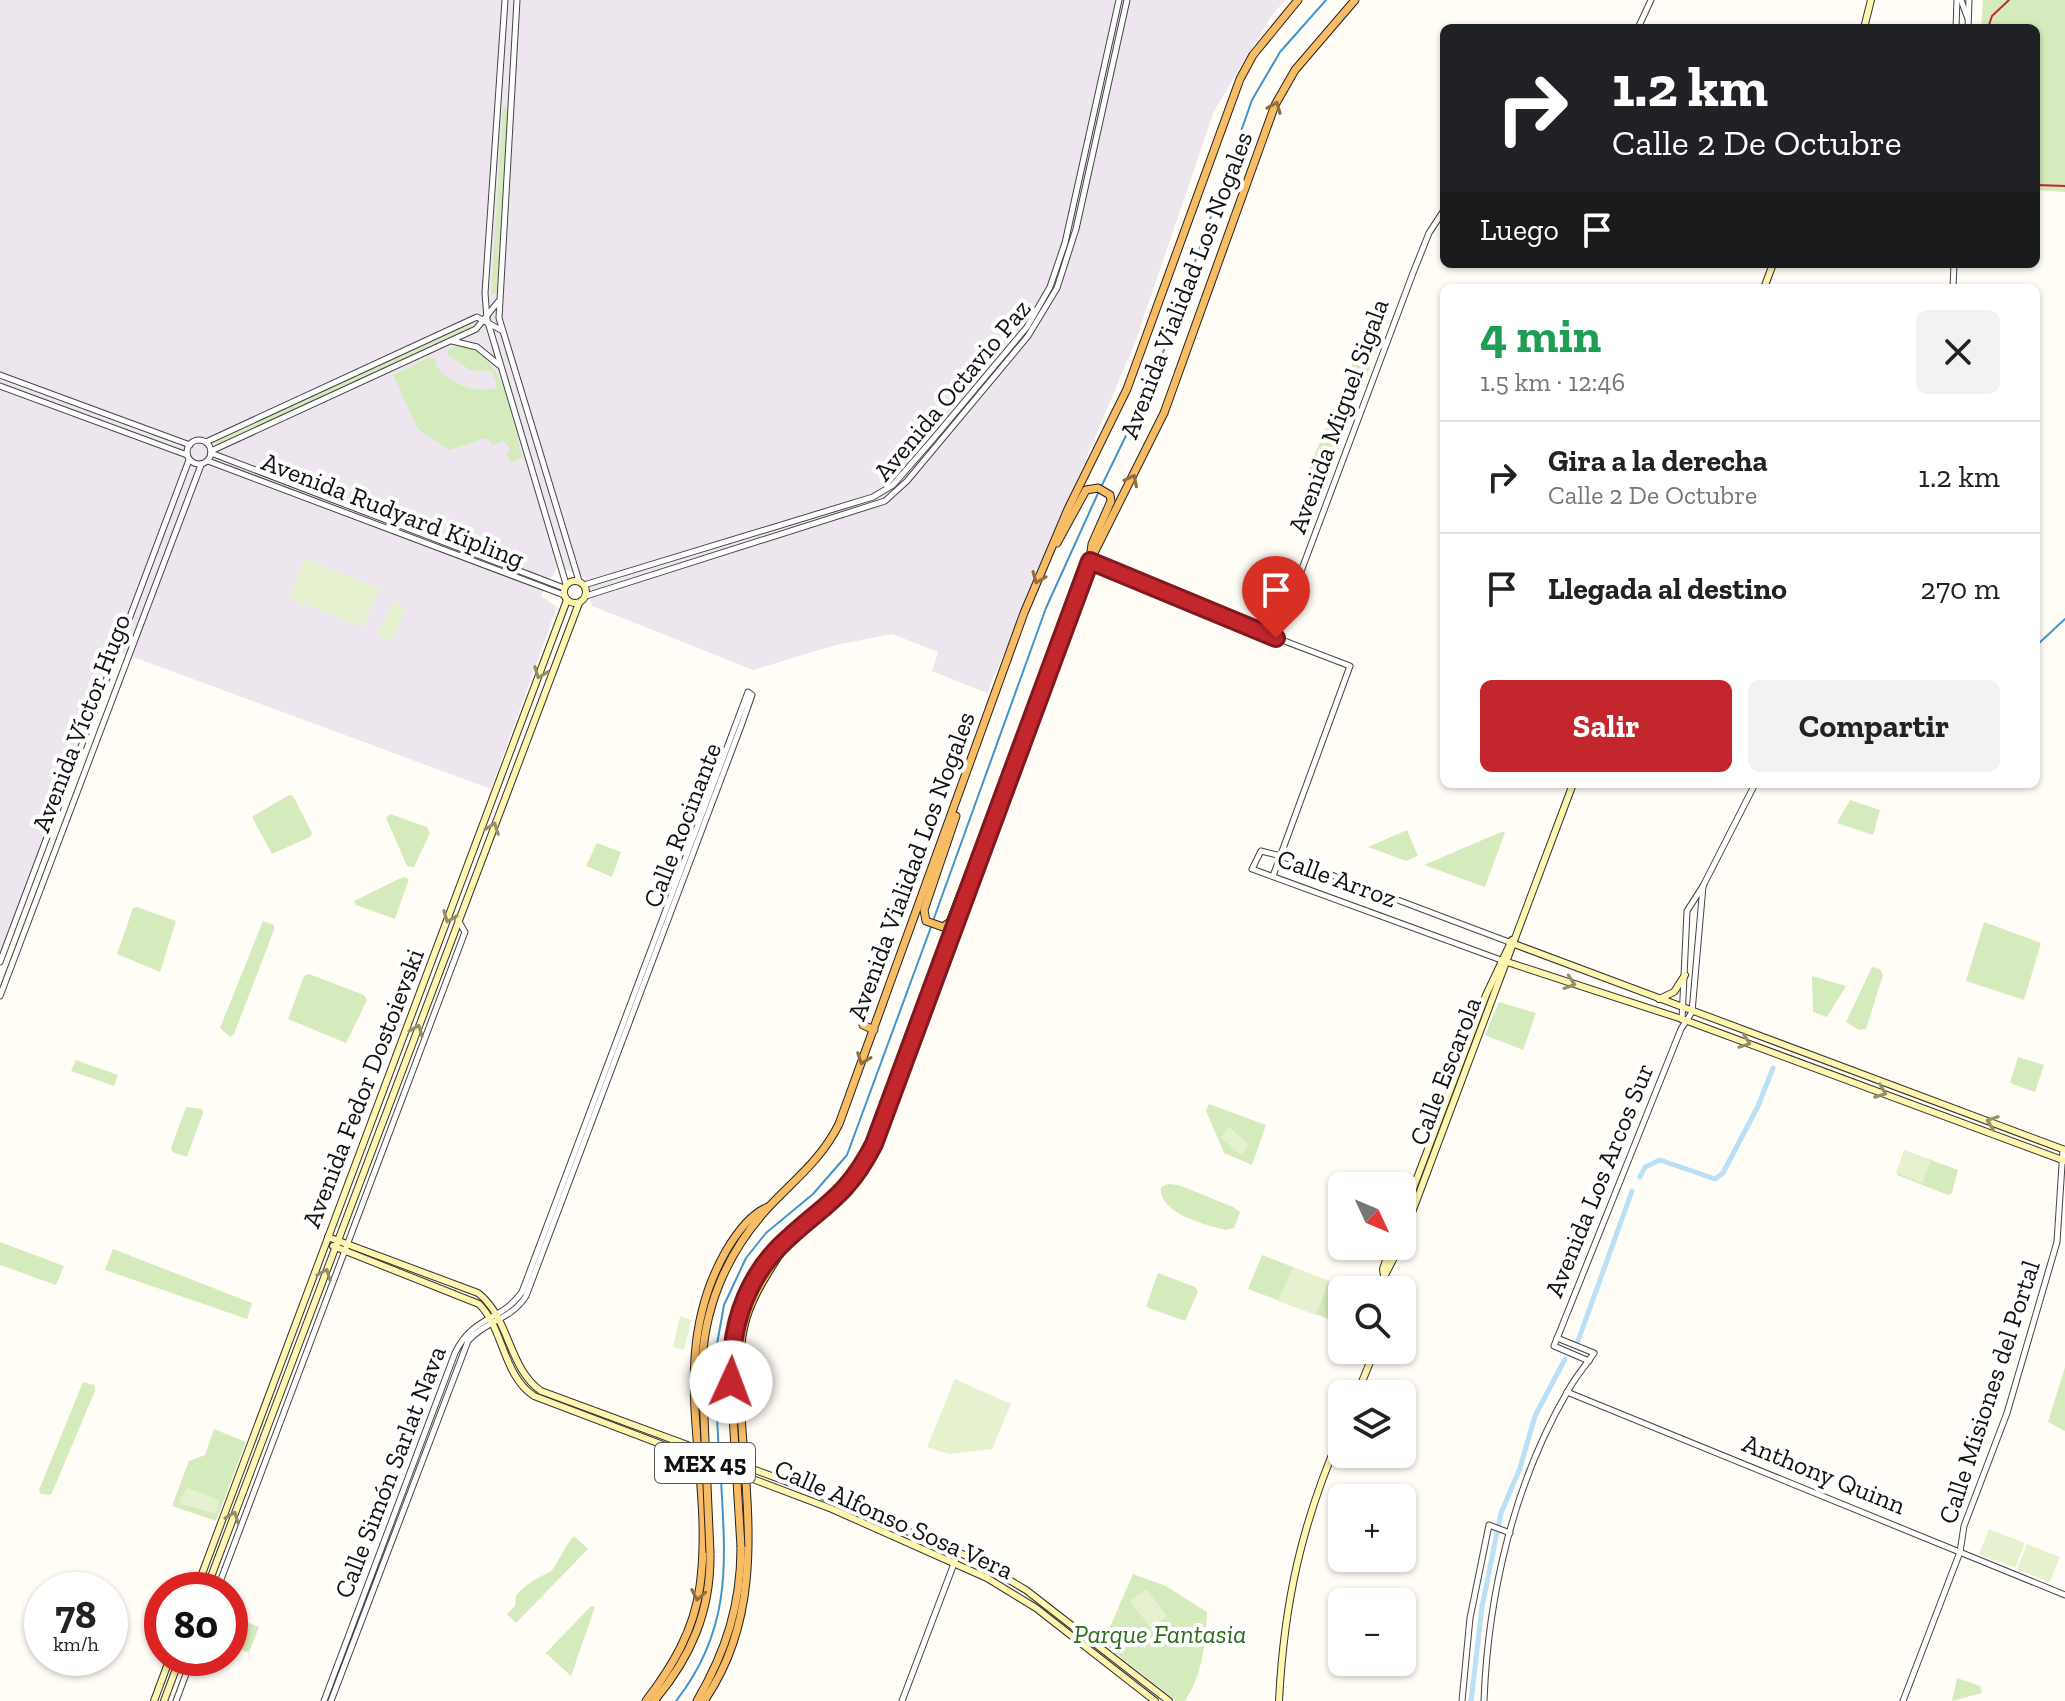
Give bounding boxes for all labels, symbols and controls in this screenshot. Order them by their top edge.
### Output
text: 1.2 km [1612,53,1768,120]
icon: right [1480,56,1584,160]
one-way arrow [1265,101,1282,115]
text: Calle 2 De Octubre [1612,121,1902,164]
street label: Avenida Vialidad Los Nogales [1113,127,1259,443]
icon: arrive [1575,208,1619,252]
text: Luego [1480,212,1559,248]
street label: Avenida Octavio Paz [867,293,1037,487]
street label: Avenida Miguel Sigala [1281,294,1395,538]
text: 4 min [1480,307,1601,364]
button: close [1916,310,2000,394]
text: 1.5 km · 12:46 [1480,366,1625,398]
text: Gira a la derecha [1548,443,1768,479]
street label: Avenida Rudyard Kipling [257,445,529,575]
icon: right [1480,455,1524,499]
text: 1.2 km [1918,459,2000,495]
one-way arrow [1122,474,1137,489]
text: Calle 2 De Octubre [1548,479,1757,511]
pin [1242,556,1310,638]
icon: arrive [1480,567,1524,611]
icon: arrive [1254,568,1298,612]
one-way arrow [1031,570,1048,584]
text: Llegada al destino [1548,571,1787,607]
text: 270 m [1920,571,2000,607]
street label: Avenida Víctor Hugo [25,609,137,837]
one-way arrow [534,665,550,679]
button: Salir [1480,680,1732,772]
button: Compartir [1748,680,2000,772]
street label: Avenida Vialidad Los Nogales [840,707,982,1025]
street label: Calle Rocinante [636,738,728,912]
one-way arrow [483,822,499,836]
street label: Calle Arroz [1273,842,1401,914]
one-way arrow [442,909,459,923]
street label: Avenida Fedor Dostoievski [295,944,431,1232]
one-way arrow [1562,973,1576,989]
street label: Calle Escarola [1402,992,1488,1150]
one-way arrow [407,1024,424,1038]
one-way arrow [1737,1032,1751,1049]
one-way arrow [856,1052,873,1066]
street label: Avenida Los Arcos Sur [1537,1058,1661,1302]
one-way arrow [1873,1082,1887,1099]
one-way arrow [1986,1115,2000,1132]
north arrow [1328,1172,1416,1260]
map controls [1328,1172,1416,1676]
street label: Calle Misiones del Portal [1931,1256,2047,1528]
one-way arrow [315,1268,332,1282]
button: search [1328,1276,1416,1364]
position arrow [689,1340,773,1424]
street label: Calle Simón Sarlat Nava [327,1341,453,1603]
button: layers [1328,1380,1416,1468]
street label: Anthony Quinn [1738,1427,1910,1521]
road number: MEX 45 [655,1443,755,1483]
street label: Calle Alfonso Sosa Vera [770,1452,1019,1586]
button: + [1328,1484,1416,1572]
one-way arrow [223,1511,240,1525]
speed limit sign: 80 [144,1572,248,1676]
one-way arrow [690,1588,707,1601]
button: − [1328,1588,1416,1676]
text: 78 [55,1590,97,1638]
park label: Parque Fantasia [1074,1618,1246,1650]
text: km/h [53,1632,99,1656]

